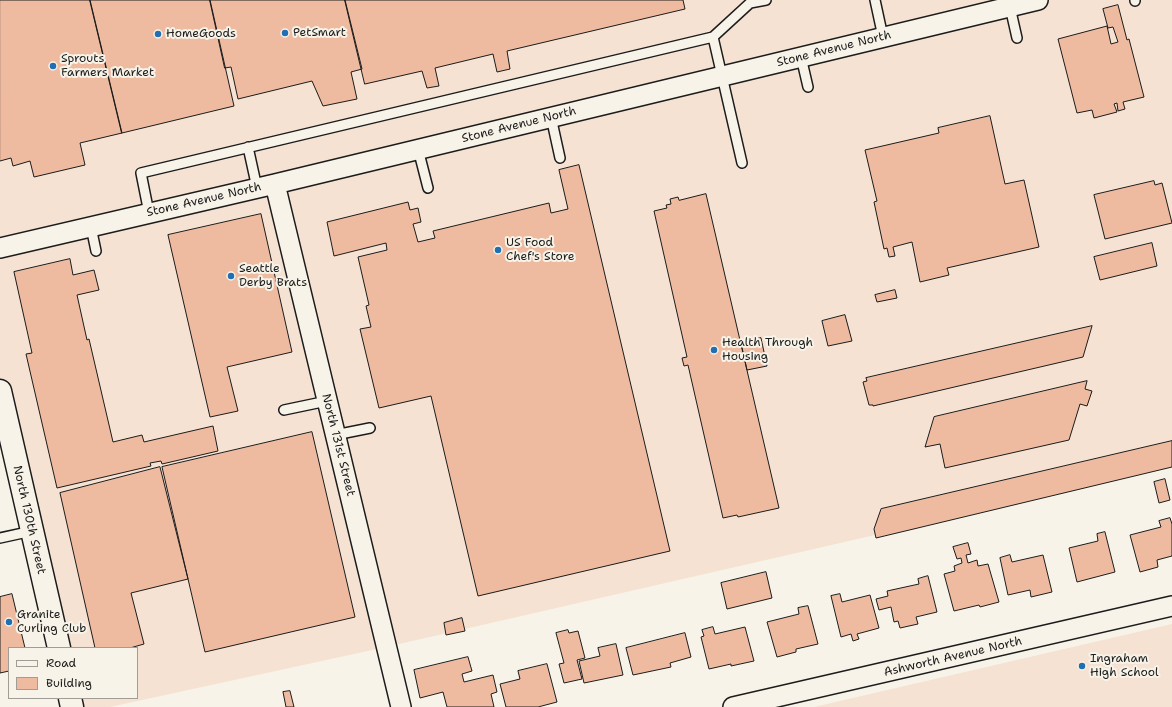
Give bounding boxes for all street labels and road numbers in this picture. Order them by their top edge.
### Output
street label: Stone Avenue North [775,28,893,70]
street label: Stone Avenue North [460,104,578,146]
street label: Stone Avenue North [145,180,263,220]
street label: North 131st Street [318,392,358,498]
street label: North 130th Street [9,464,49,576]
street label: Ashworth Avenue North [882,634,1024,680]

